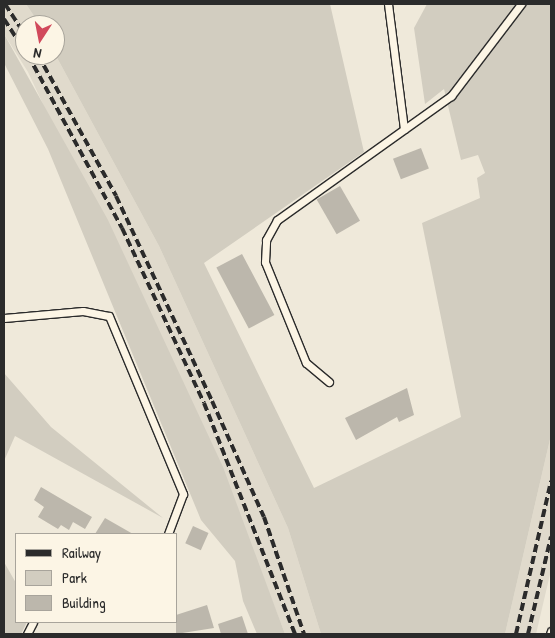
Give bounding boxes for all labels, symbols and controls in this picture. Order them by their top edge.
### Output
north arrow [15,15,65,65]
text: N [32,44,43,64]
legend [15,533,178,623]
text: Railway [62,542,101,563]
text: Park [62,567,87,588]
text: Building [62,592,106,613]

